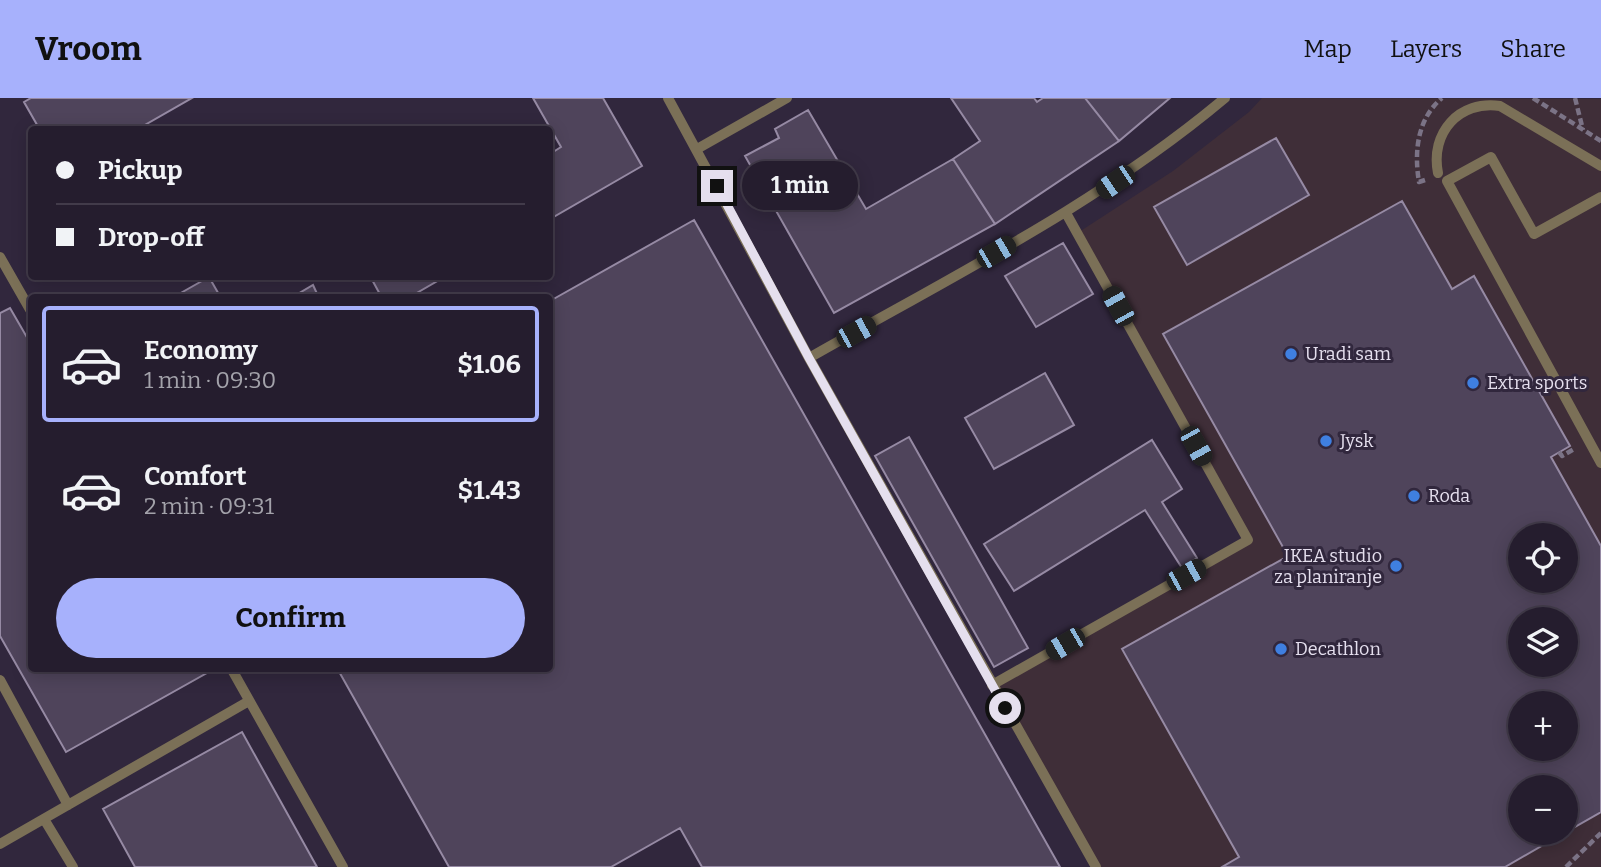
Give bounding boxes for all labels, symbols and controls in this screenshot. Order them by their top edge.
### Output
text: Vroom [35,29,142,69]
text: Map [1304,35,1352,63]
text: Layers [1390,35,1462,63]
text: Share [1500,35,1566,63]
text: Pickup [98,155,183,186]
callout: 1 min [742,162,857,210]
car [1092,162,1139,202]
route end [701,170,733,202]
text: 1 min [771,171,829,199]
text: Drop-off [98,222,204,253]
car [973,232,1020,272]
car [1099,283,1138,329]
car [833,313,880,351]
icon: car [60,333,123,396]
text: Economy [144,335,258,366]
place label: Uradi sam [1305,343,1391,365]
marker: Uradi sam [1283,346,1299,362]
text: $1.06 [457,349,521,380]
text: 1 min · 09:30 [144,366,276,394]
place label: Extra sports [1487,372,1587,394]
marker: Extra sports [1465,375,1481,391]
car [1177,423,1216,469]
place label: Jysk [1339,430,1374,452]
marker: Jysk [1318,433,1334,449]
icon: car [60,459,123,522]
text: Comfort [144,461,247,492]
text: $1.43 [458,475,521,506]
place label: Roda [1428,485,1470,507]
marker: Roda [1406,488,1422,504]
text: 2 min · 09:31 [144,492,274,520]
map controls [1508,523,1578,845]
button: locate [1508,523,1578,593]
place label: IKEA studio za planiranje [1274,545,1382,588]
car [1163,556,1210,594]
marker: IKEA studio za planiranje [1388,558,1404,574]
button: Confirm [56,578,525,658]
button: layers [1508,607,1578,677]
car [1042,624,1089,664]
place label: Decathlon [1295,638,1381,660]
marker: Decathlon [1273,641,1289,657]
button: + [1508,691,1578,761]
route start [989,692,1021,724]
button: − [1508,775,1578,845]

